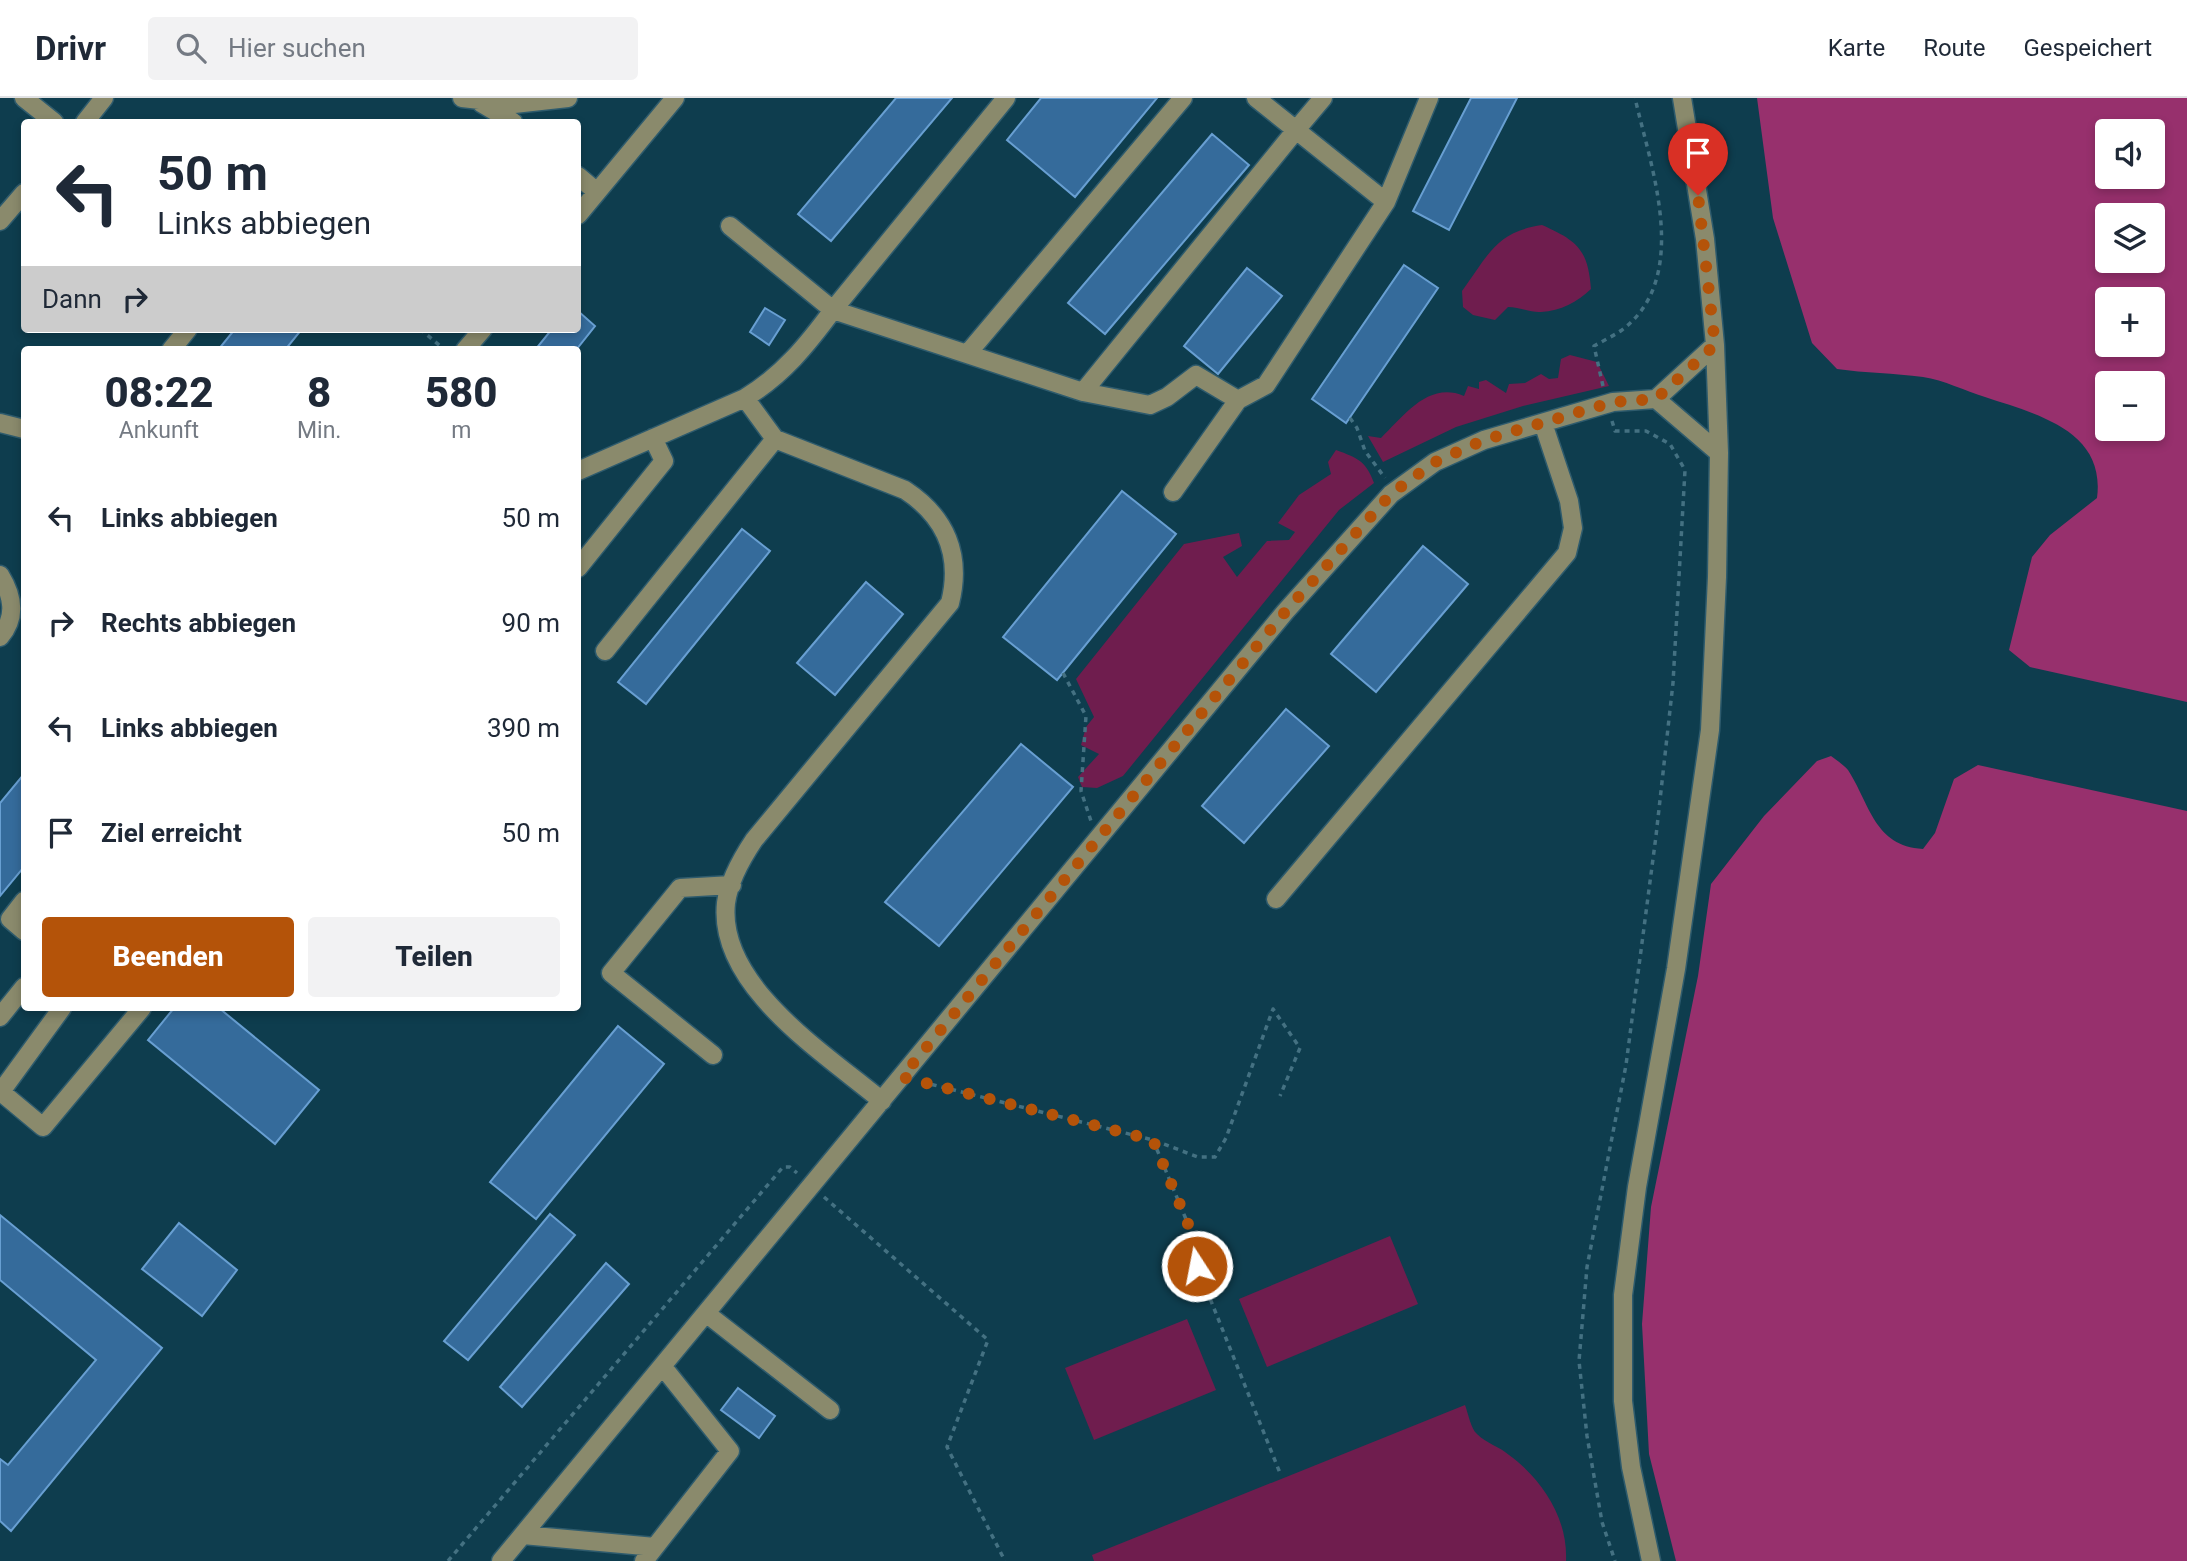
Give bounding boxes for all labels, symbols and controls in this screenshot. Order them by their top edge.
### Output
search box [148,17,638,80]
text: Drivr [35,29,106,68]
icon: search [172,29,210,67]
text: Hier suchen [228,33,366,63]
text: Karte [1828,34,1885,62]
text: Route [1923,34,1985,62]
text: Gespeichert [2023,34,2152,62]
map controls [2095,119,2165,441]
button: sound [2095,119,2165,189]
pin [1668,123,1728,195]
icon: arrive [1679,134,1717,172]
text: 50 m [157,145,268,202]
icon: left [42,147,133,238]
button: layers [2095,203,2165,273]
text: Links abbiegen [157,204,371,242]
icon: right [116,280,154,318]
text: Dann [42,284,102,314]
button: + [2095,287,2165,357]
text: 08:22 [104,368,214,417]
text: 8 [307,368,331,417]
text: 580 [425,368,498,417]
button: − [2095,371,2165,441]
text: Ankunft [119,417,199,444]
text: Min. [297,417,341,444]
text: m [451,417,471,444]
icon: left [42,499,80,537]
text: Links abbiegen [101,503,278,533]
text: 50 m [502,503,560,533]
icon: right [42,604,80,642]
text: Rechts abbiegen [101,608,296,638]
text: 90 m [502,608,560,638]
icon: left [42,709,80,747]
text: Links abbiegen [101,713,278,743]
text: 390 m [487,713,560,743]
icon: arrive [42,814,80,852]
text: Ziel erreicht [101,818,242,848]
text: 50 m [502,818,560,848]
button: Beenden [42,917,294,997]
button: Teilen [308,917,560,997]
position arrow [1160,1229,1234,1303]

